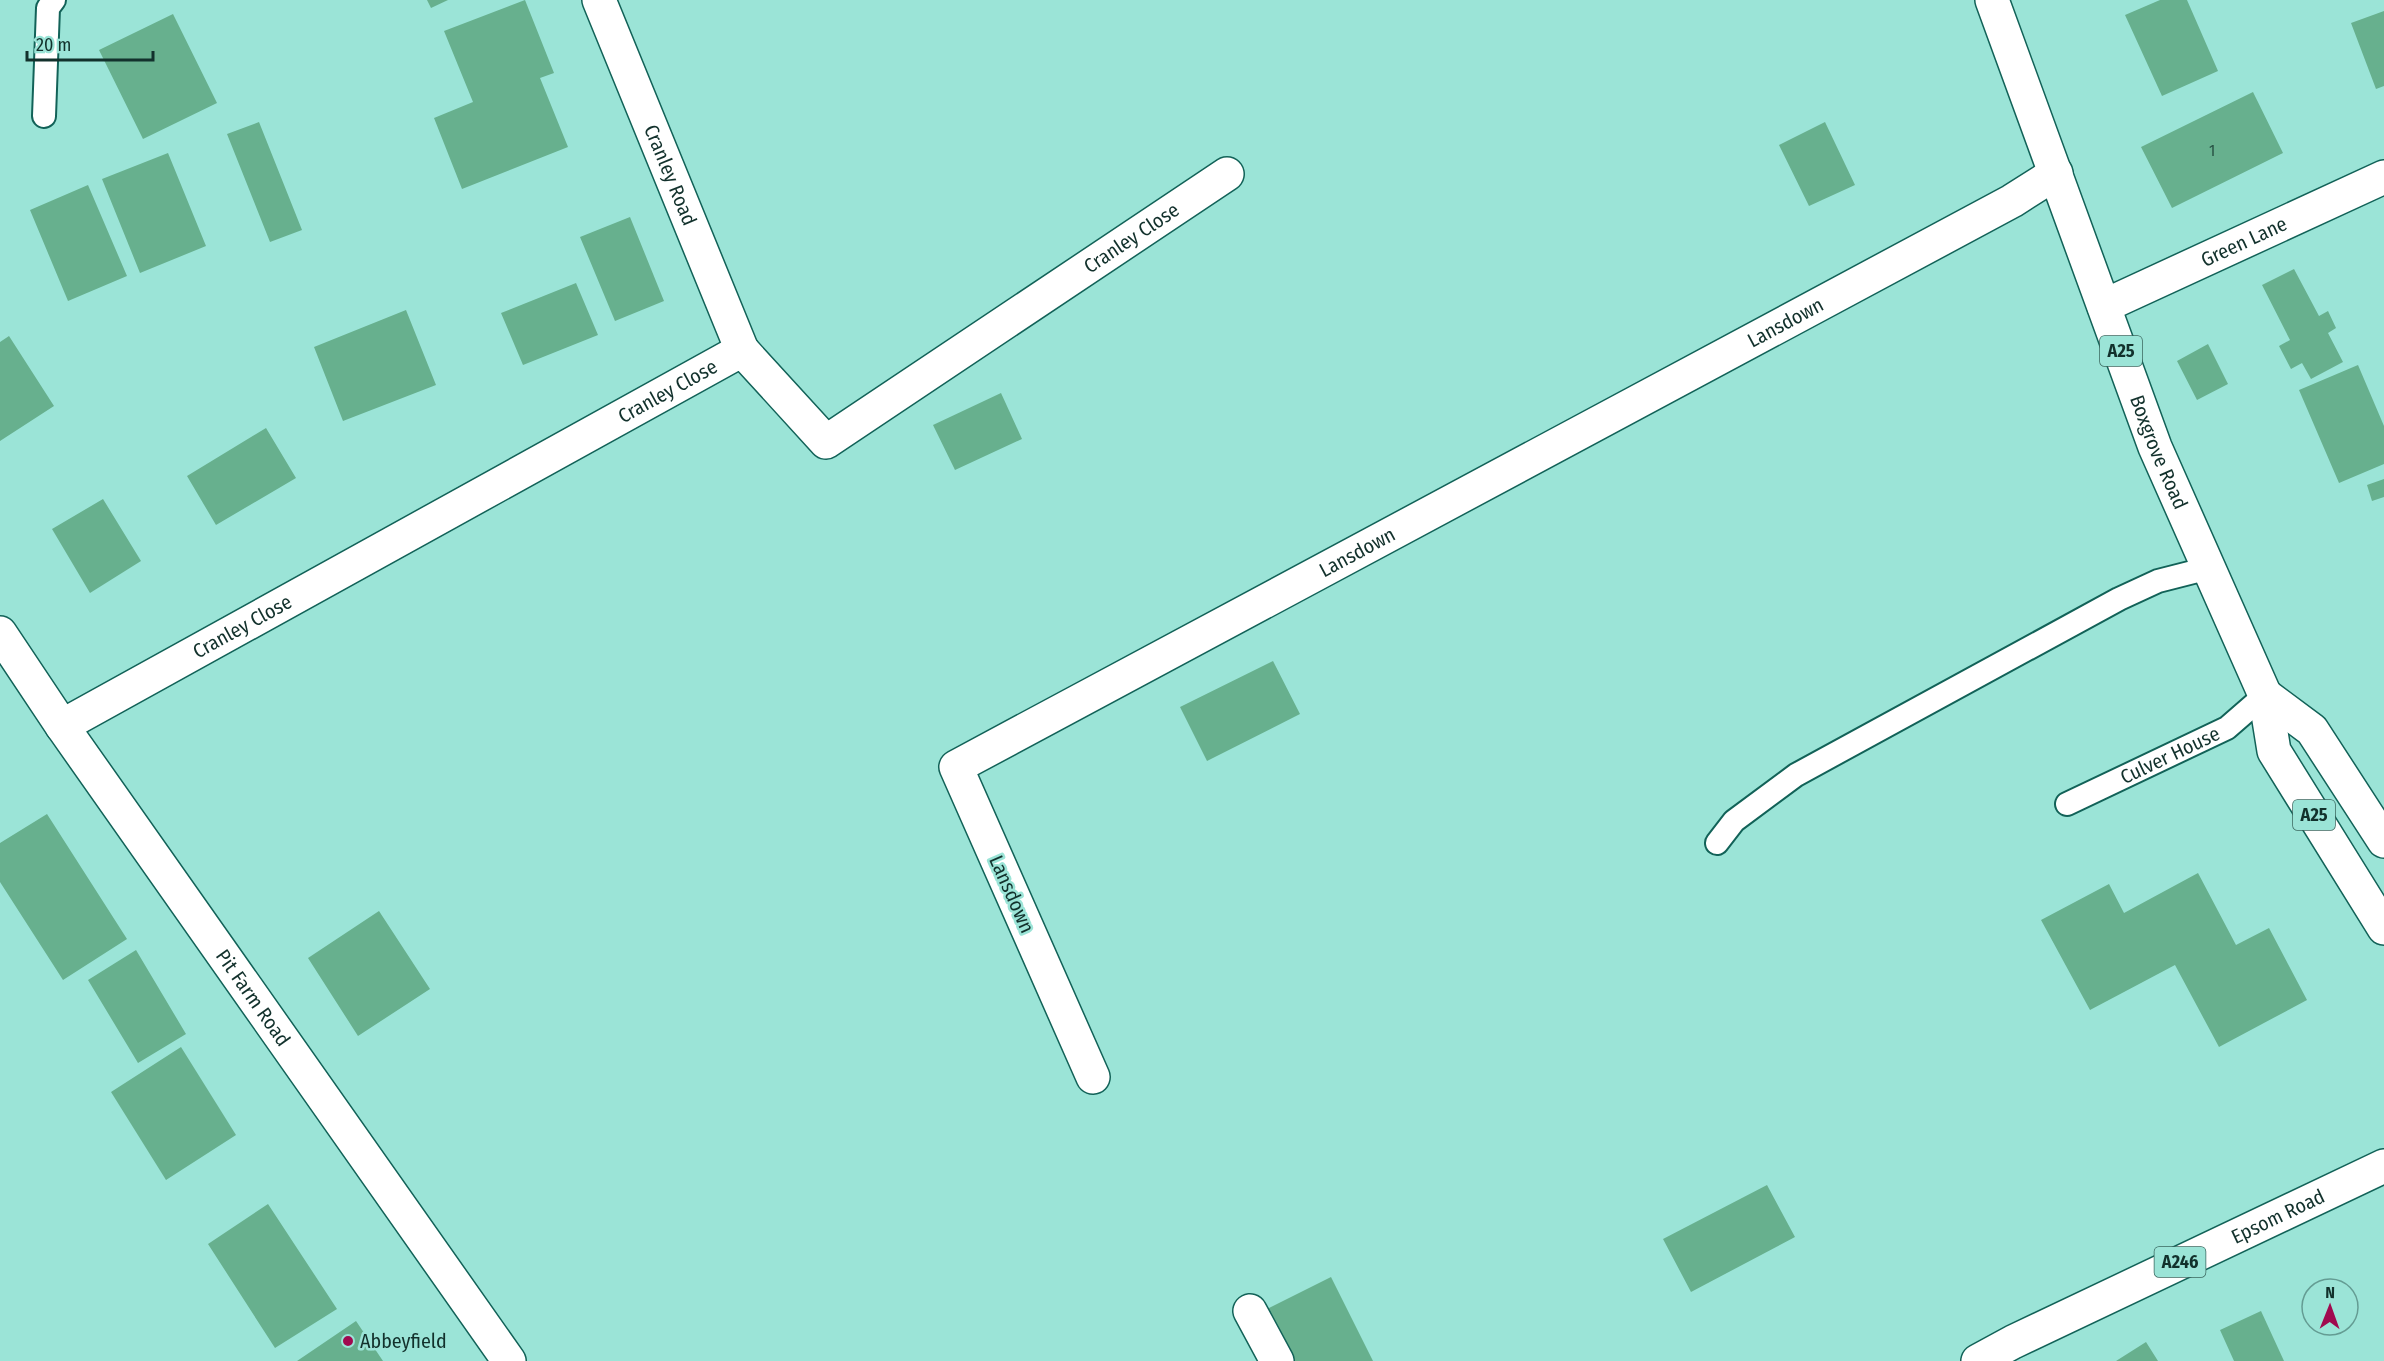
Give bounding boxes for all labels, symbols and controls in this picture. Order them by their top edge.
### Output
scale bar [27,24,153,62]
text: 20 m [36,34,71,56]
street label: Cranley Road [639,121,702,229]
house number: 1 [2209,141,2215,160]
street label: Cranley Close [1079,197,1184,278]
street label: Green Lane [2197,211,2291,272]
street label: Lansdown [1743,292,1828,353]
road number: A25 [2100,336,2142,366]
street label: Cranley Close [614,354,721,428]
street label: Boxgrove Road [2125,392,2193,513]
street label: Lansdown [1315,522,1399,582]
street label: Cranley Close [189,589,296,663]
street label: Culver House [2116,721,2224,789]
road number: A25 [2293,800,2335,830]
street label: Lansdown [984,851,1040,937]
street label: Pit Farm Road [211,945,295,1051]
street label: Epsom Road [2227,1184,2328,1249]
road number: A246 [2154,1247,2206,1277]
north arrow [2300,1277,2360,1337]
text: N [2325,1283,2335,1302]
place label: Abbeyfield [360,1329,447,1353]
marker: Abbeyfield [341,1334,355,1348]

